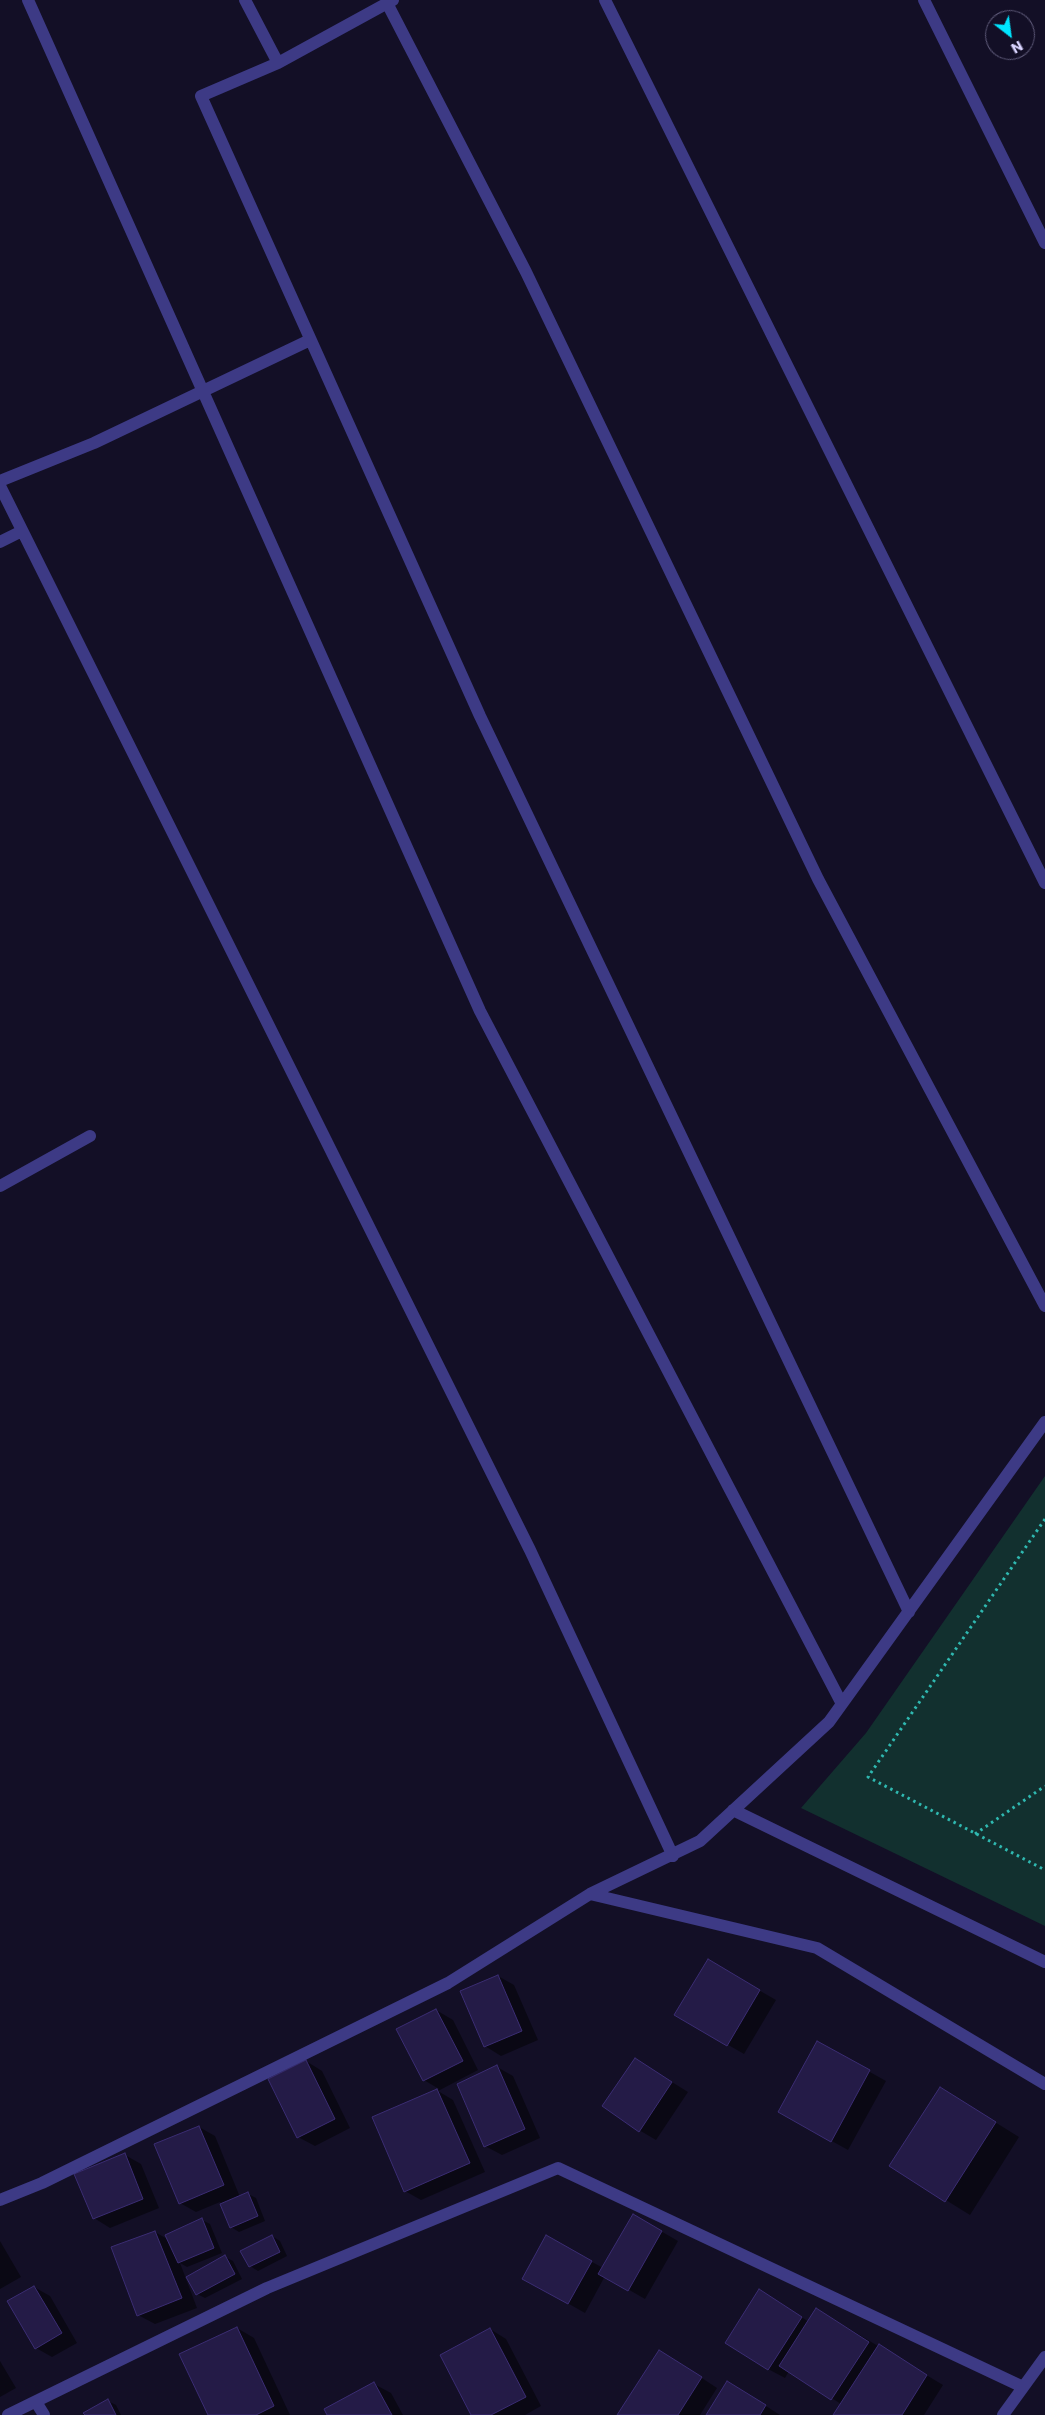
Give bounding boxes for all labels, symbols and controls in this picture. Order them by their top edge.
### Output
north arrow [985,10,1035,60]
text: N [1007,36,1027,58]

